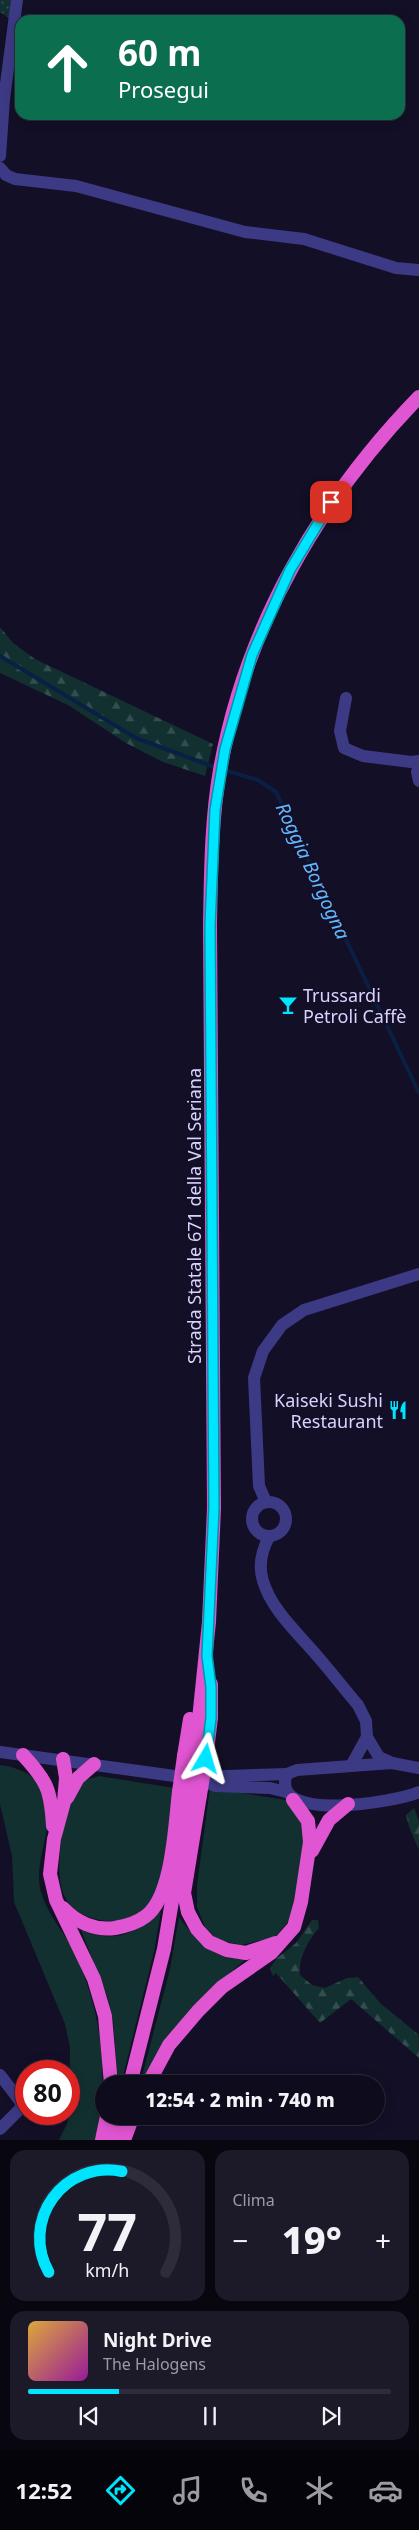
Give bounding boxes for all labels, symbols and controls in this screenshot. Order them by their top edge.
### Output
text: 60 m [118,29,201,76]
icon: ahead [35,35,100,100]
text: Prosegui [118,74,209,104]
pin [310,481,352,523]
icon: arrive [317,488,345,516]
water label: Roggia Borgogna [270,798,356,944]
place label: Trussardi Petroli Caffè [303,983,406,1028]
bar icon: Trussardi Petroli Caffè [277,994,299,1016]
street label: Strada Statale 671 della Val Seriana [182,1068,206,1364]
place label: Kaiseki Sushi Restaurant [274,1388,384,1433]
restaurant icon: Kaiseki Sushi Restaurant [387,1399,409,1421]
position arrow [179,1732,231,1784]
speed limit sign: 80 [15,2060,80,2125]
text: 12:54 · 2 min · 740 m [145,2087,335,2113]
text: Clima [233,2189,275,2211]
text: 77 [78,2195,137,2266]
text: 19° [282,2213,342,2265]
text: − [233,2221,249,2259]
text: + [375,2221,391,2259]
text: km/h [85,2258,129,2282]
text: Night Drive [103,2327,212,2353]
text: The Halogens [103,2353,206,2375]
icon: previous [75,2402,103,2430]
icon: pause [196,2402,224,2430]
icon: next [317,2402,345,2430]
icon: directions [103,2473,138,2508]
icon: music [170,2473,205,2508]
icon: phone [236,2473,271,2508]
icon: climate [302,2473,337,2508]
icon: car [368,2473,403,2508]
text: 12:52 [16,2475,72,2505]

